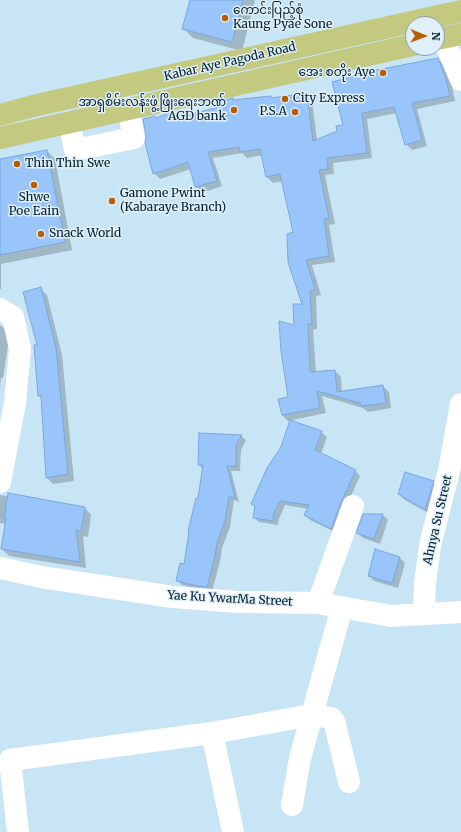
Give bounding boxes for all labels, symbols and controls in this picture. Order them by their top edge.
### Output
place label: ကောင်းပြည့်စုံ Kaung Pyae Sone [233,4,332,32]
marker: ကောင်းပြည့်စုံ Kaung Pyae Sone [220,13,230,23]
north arrow [405,16,445,56]
text: N [429,32,443,41]
street label: Kabar Aye Pagoda Road [163,40,297,84]
place label: အေး စတိုး Aye [298,66,375,80]
marker: အေး စတိုး Aye [378,68,388,78]
place label: City Express [293,92,365,106]
marker: City Express [280,94,290,104]
place label: အာရှစိမ်းလန်းဖွံ့ဖြိုးရေးဘဏ် AGD bank [78,96,226,124]
marker: အာရှစိမ်းလန်းဖွံ့ဖြိုးရေးဘဏ် AGD bank [229,105,239,115]
place label: P.S.A [259,105,287,119]
marker: P.S.A [290,107,300,117]
place label: Thin Thin Swe [25,157,110,171]
marker: Thin Thin Swe [12,159,22,169]
marker: Shwe Poe Eain [29,180,39,190]
place label: Gamone Pwint (Kabaraye Branch) [120,187,226,215]
place label: Shwe Poe Eain [9,191,59,219]
marker: Gamone Pwint (Kabaraye Branch) [107,196,117,206]
place label: Snack World [49,227,121,241]
marker: Snack World [36,229,46,239]
street label: Ahnya Su Street [421,474,455,566]
street label: Yae Ku YwarMa Street [167,589,293,609]

